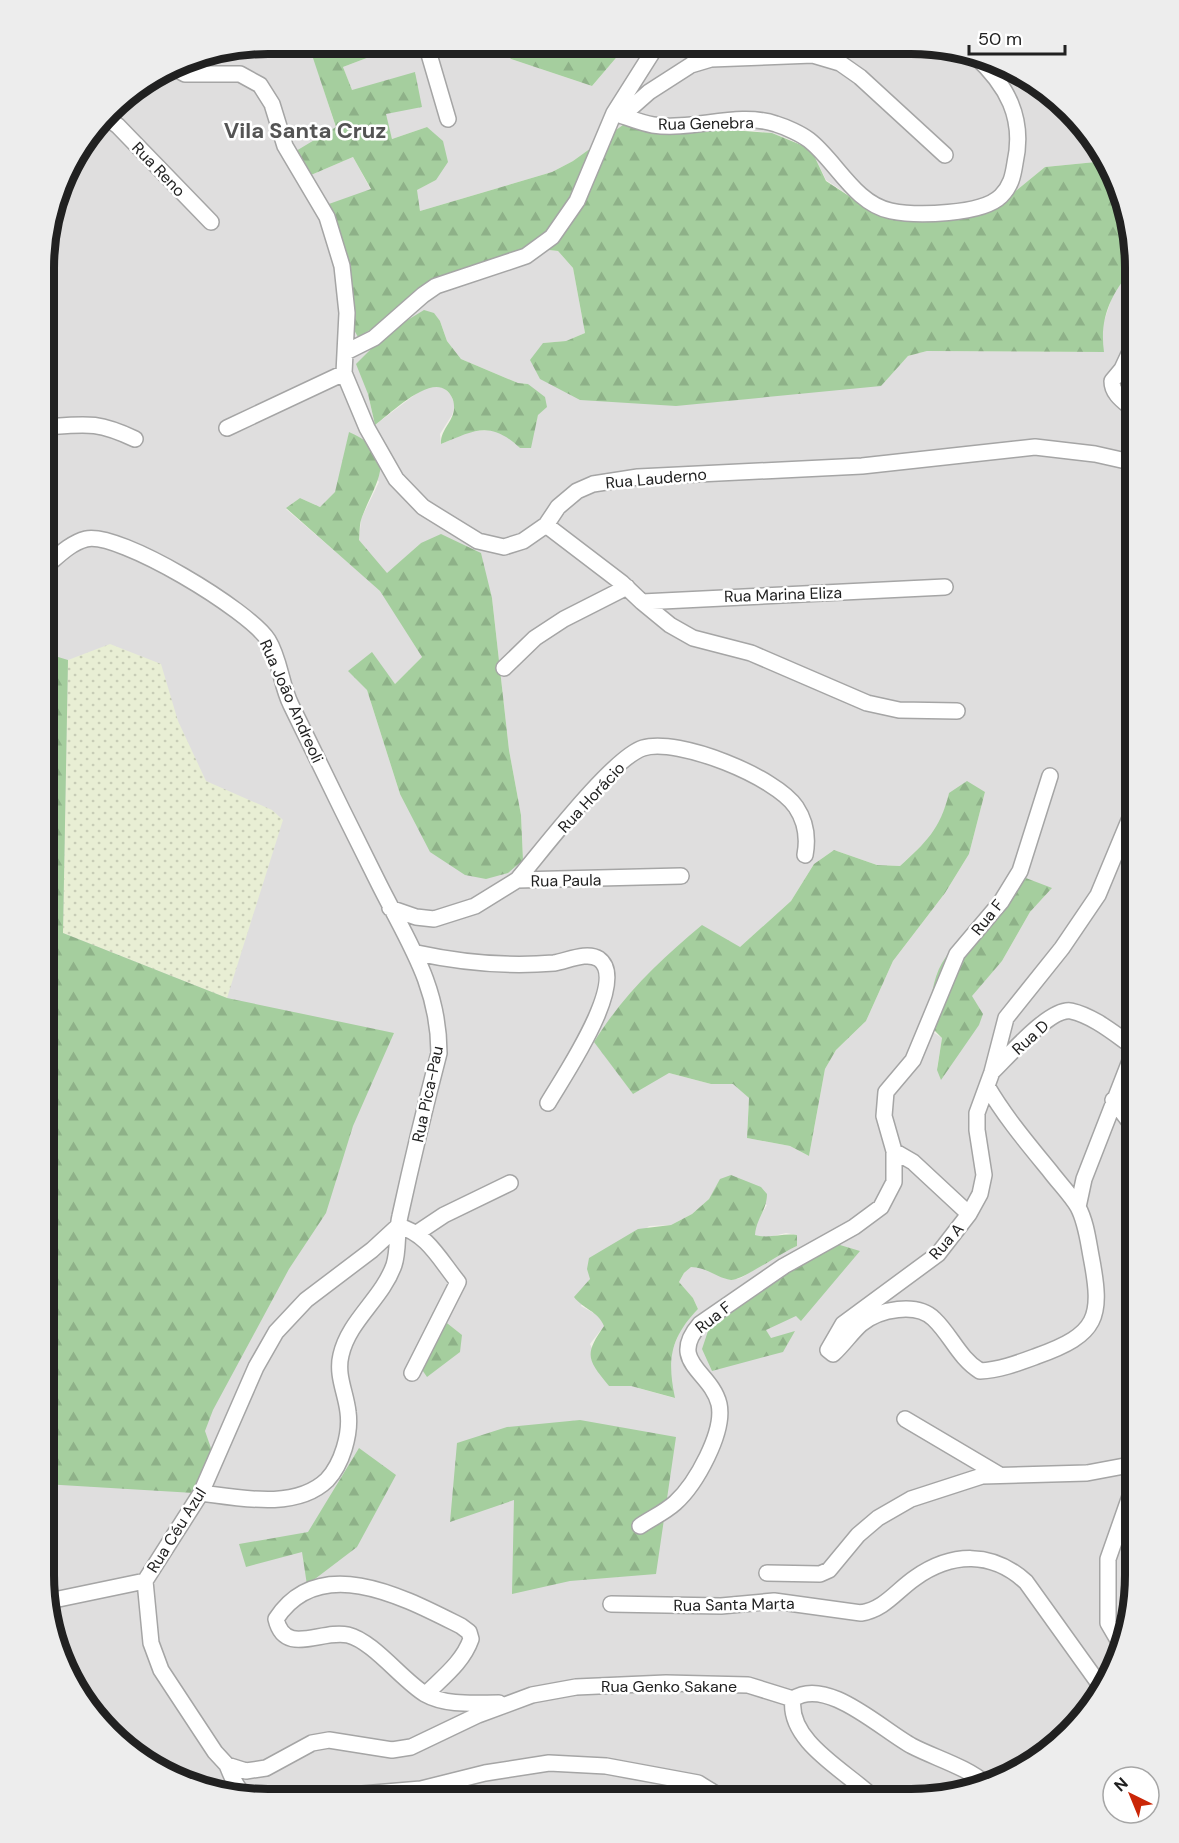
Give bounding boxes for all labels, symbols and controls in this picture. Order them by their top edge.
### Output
scale bar [969,18,1065,56]
text: 50 m [978,27,1022,51]
street label: Rua Genebra [658,112,754,135]
district label: Vila Santa Cruz [224,116,386,145]
street label: Rua Reno [127,137,190,201]
street label: Rua Lauderno [604,464,708,493]
street label: Rua Marina Eliza [724,582,842,607]
street label: Rua João Andreoli [255,636,328,766]
street label: Rua Horácio [553,758,629,837]
street label: Rua Paula [530,869,602,892]
street label: Rua F [967,895,1008,940]
street label: Rua D [1007,1015,1053,1059]
street label: Rua Pica-Pau [407,1044,448,1144]
street label: Rua A [924,1218,969,1264]
street label: Rua F [691,1296,736,1338]
street label: Rua Céu Azul [142,1484,211,1577]
street label: Rua Santa Marta [673,1593,795,1616]
street label: Rua Genko Sakane [601,1676,737,1697]
north arrow [1101,1765,1161,1825]
text: N [1110,1773,1133,1796]

